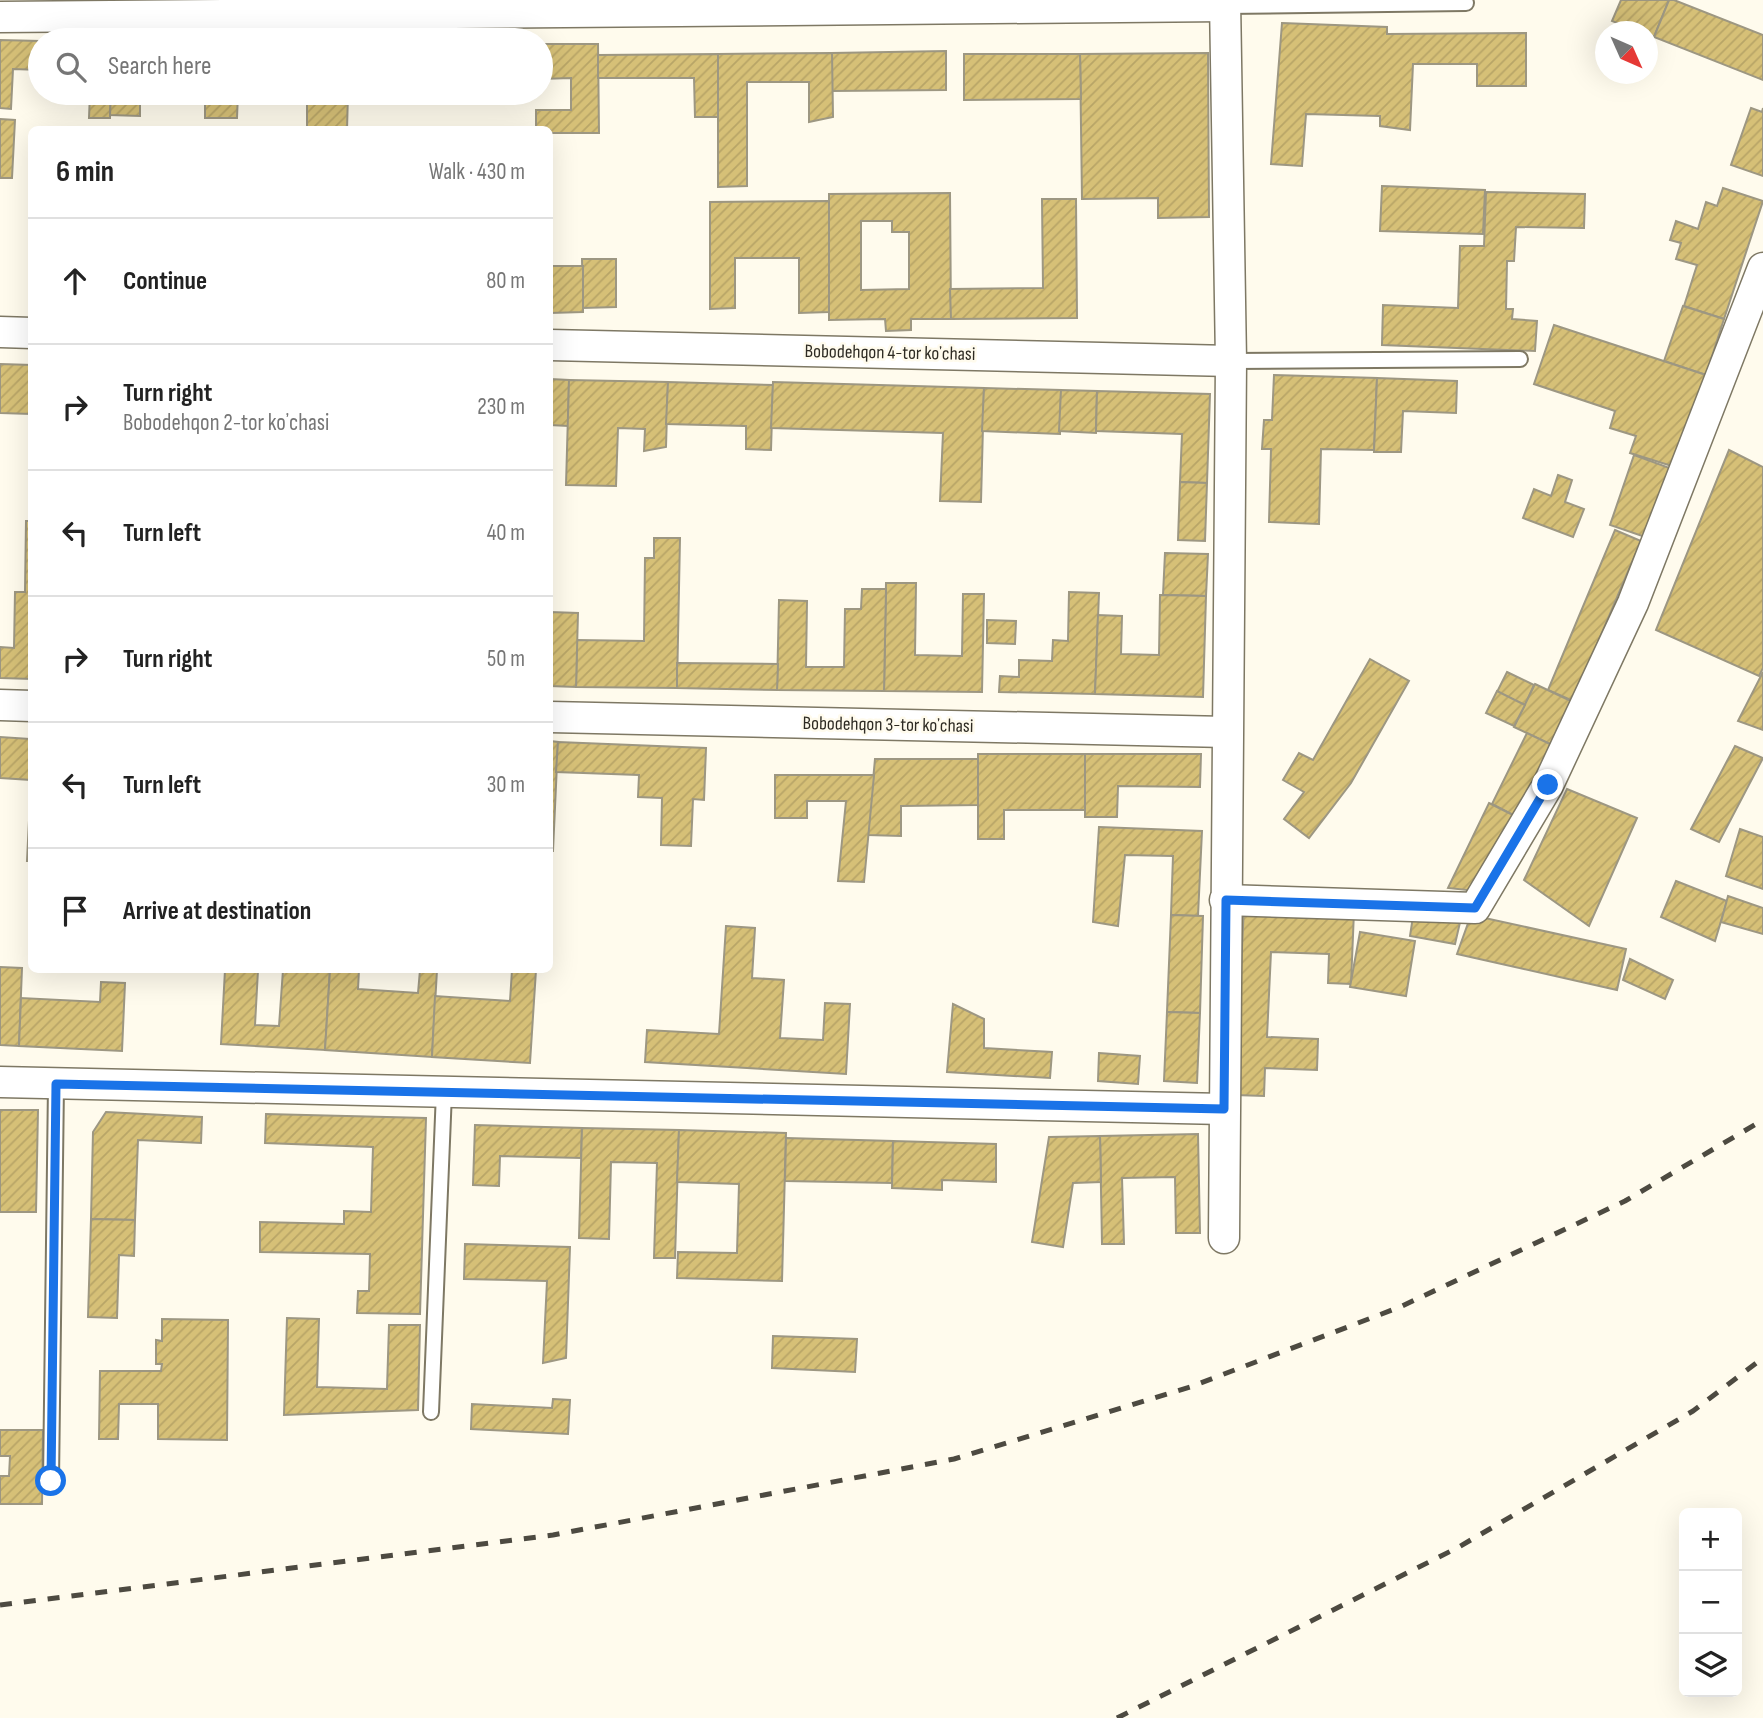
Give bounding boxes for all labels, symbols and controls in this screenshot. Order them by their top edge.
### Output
north arrow [1595,21,1658,84]
search box [28,28,553,105]
icon: search [52,48,90,86]
text: Search here [108,51,211,82]
text: 6 min [56,154,114,190]
text: Walk · 430 m [429,158,525,186]
icon: ahead [56,262,94,300]
text: Continue [123,266,207,297]
text: 80 m [486,267,525,295]
street label: Bobodehqon 4-tor koʼchasi [805,340,975,366]
text: Turn right [123,378,212,409]
icon: right [56,388,94,426]
text: 230 m [477,393,525,421]
text: Bobodehqon 2-tor koʼchasi [123,409,329,437]
icon: left [56,514,94,552]
text: Turn left [123,518,201,549]
text: 40 m [487,519,525,547]
icon: right [56,640,94,678]
text: Turn right [123,644,212,675]
text: 50 m [487,645,525,673]
street label: Bobodehqon 3-tor koʼchasi [802,712,974,738]
icon: left [56,766,94,804]
route end [1532,769,1563,800]
text: Turn left [123,770,201,801]
text: 30 m [487,771,525,799]
icon: arrive [56,892,94,930]
text: Arrive at destination [123,896,311,927]
route start [35,1465,66,1496]
map controls [1679,1508,1742,1697]
button: + [1679,1508,1742,1571]
button: − [1679,1571,1742,1634]
button: layers [1679,1634,1742,1697]

